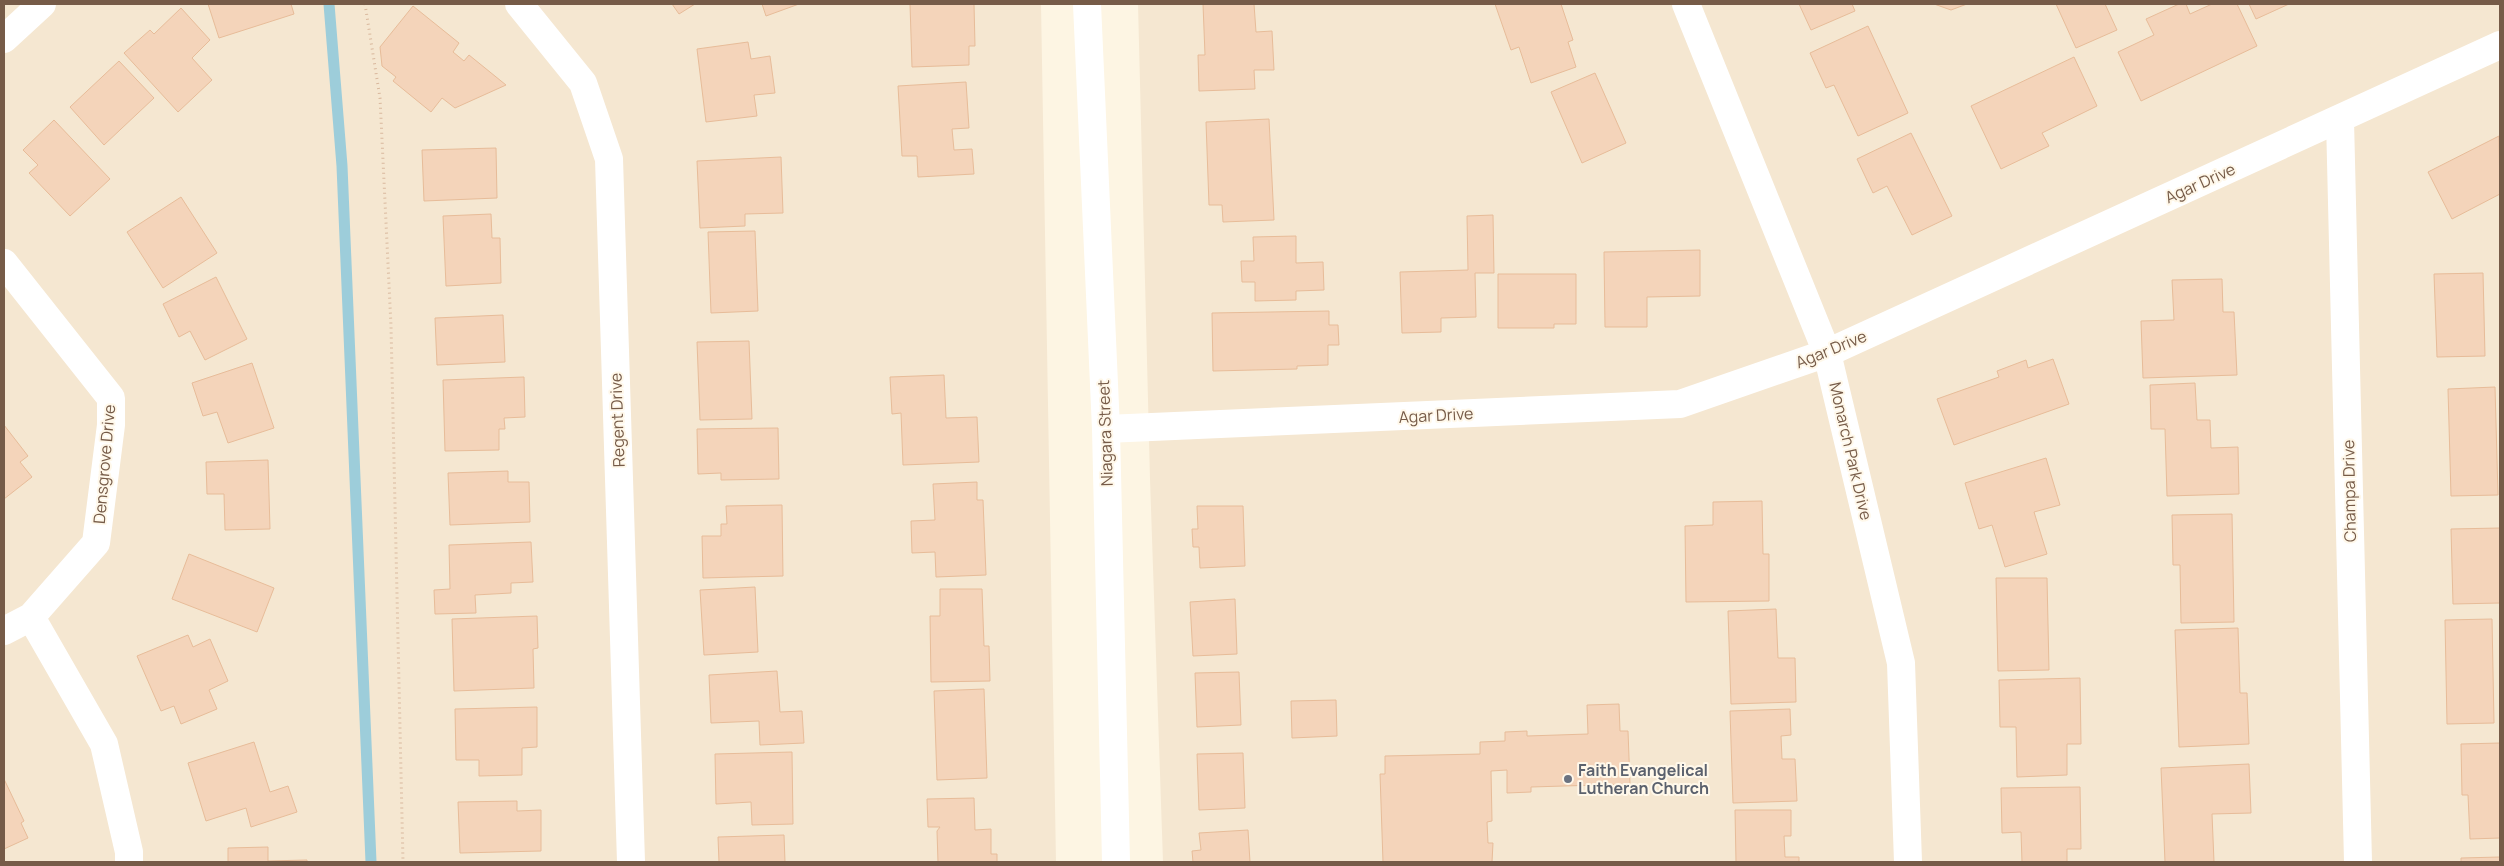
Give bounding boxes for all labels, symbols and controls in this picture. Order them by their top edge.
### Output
street label: Agar Drive [2161,158,2239,208]
street label: Agar Drive [1792,325,1870,373]
street label: Regent Drive [604,372,630,468]
street label: Niagara Street [1092,379,1118,487]
street label: Monarch Park Drive [1824,380,1878,522]
street label: Agar Drive [1398,402,1474,428]
street label: Densgrove Drive [88,403,120,525]
street label: Champa Drive [2337,440,2361,542]
place label: Faith Evangelical Lutheran Church [1578,759,1709,799]
marker: Faith Evangelical Lutheran Church [1562,773,1574,785]

